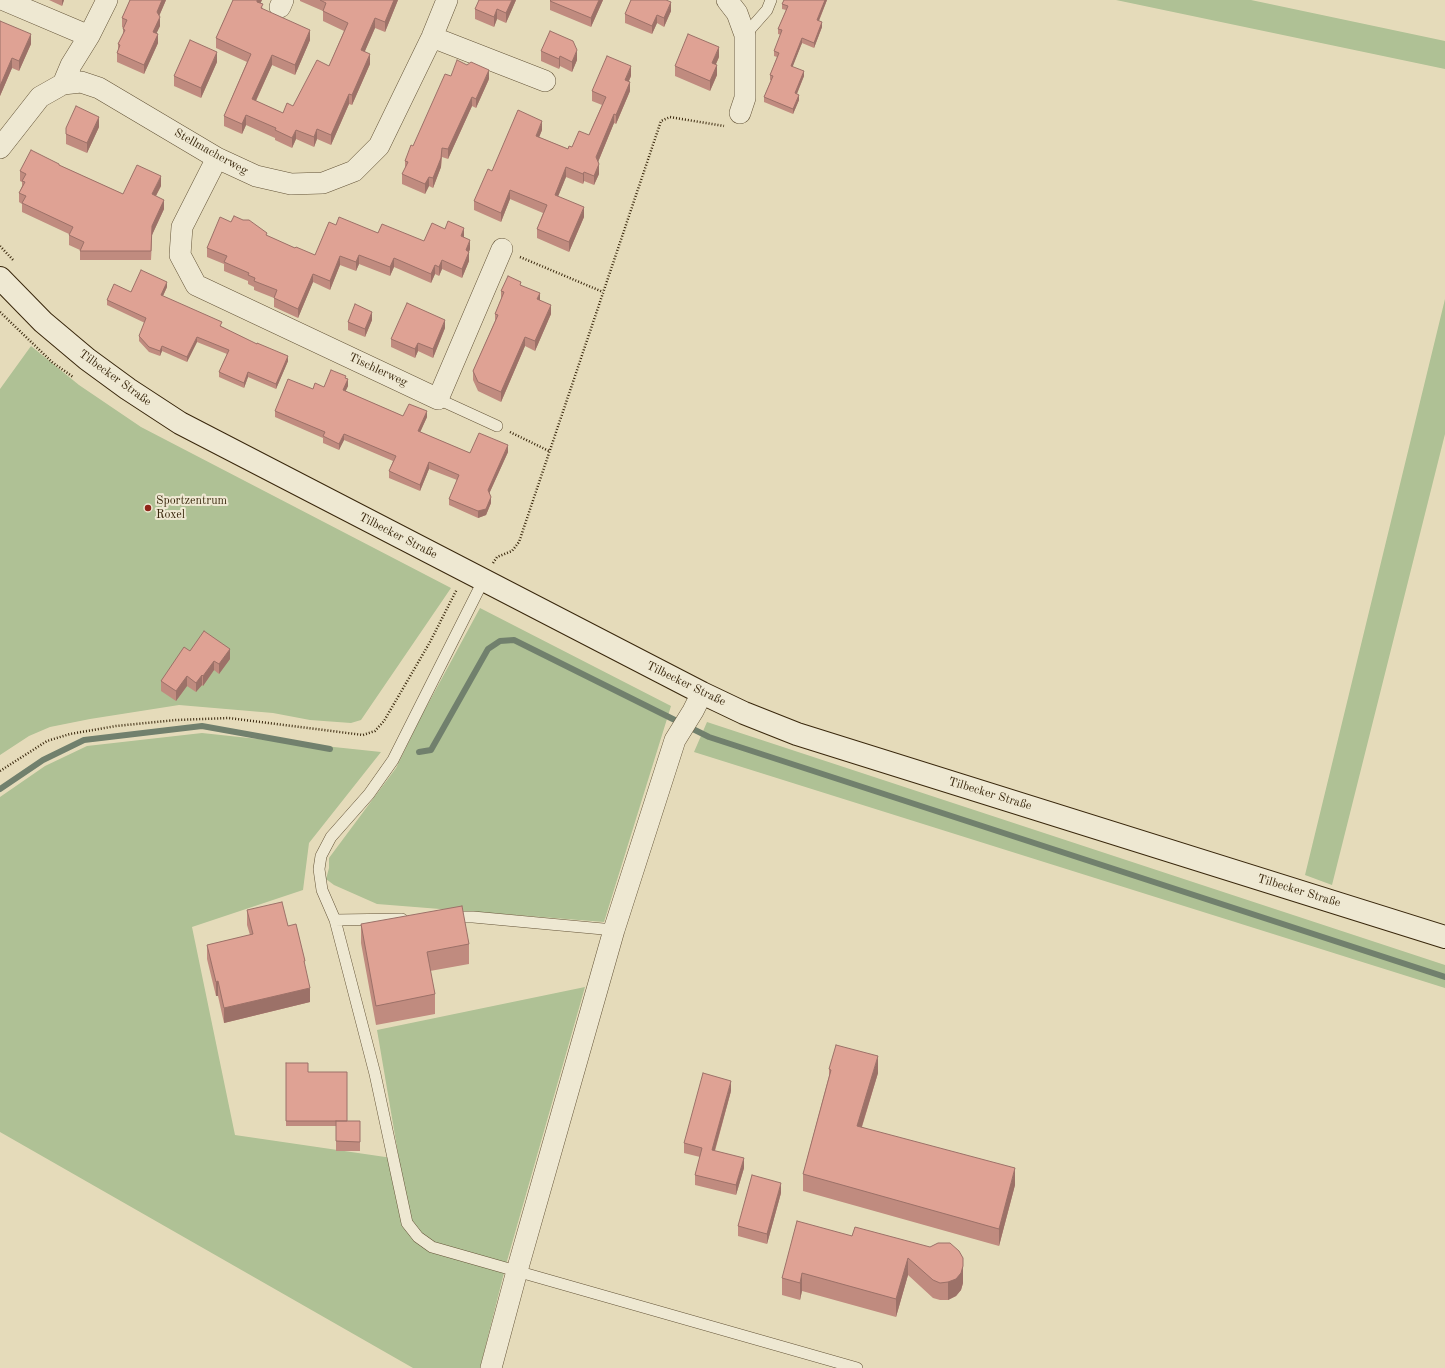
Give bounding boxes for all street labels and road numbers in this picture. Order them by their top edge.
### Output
street label: Stellmacherweg [172,126,250,178]
street label: Tilbecker Straße [76,347,154,409]
street label: Tischlerweg [346,350,410,390]
street label: Tilbecker Straße [356,510,440,562]
street label: Tilbecker Straße [644,659,728,709]
street label: Tilbecker Straße [947,774,1033,814]
street label: Tilbecker Straße [1256,871,1342,911]

